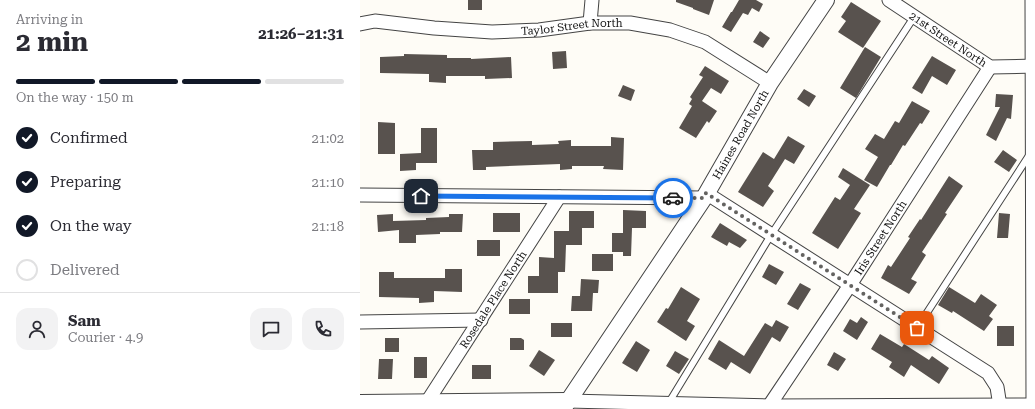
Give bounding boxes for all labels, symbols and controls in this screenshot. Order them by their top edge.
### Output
street label: 21st Street North [907,9,989,70]
text: Arriving in [16,12,83,27]
street label: Taylor Street North [521,16,623,37]
text: 21:26–21:31 [258,25,344,43]
text: 2 min [16,27,88,57]
street label: Haines Road North [710,87,771,182]
text: On the way · 150 m [16,90,133,105]
icon: check [16,127,38,149]
text: Confirmed [50,129,128,147]
text: 21:02 [312,131,344,146]
icon: check [16,171,38,193]
text: Preparing [50,173,121,191]
text: 21:10 [312,175,344,190]
courier [653,178,693,218]
pin [404,179,438,213]
icon: home [410,185,432,207]
icon: car [662,187,684,209]
street label: Iris Street North [852,198,909,277]
icon: check [16,215,38,237]
text: On the way [50,217,132,235]
text: 21:18 [312,219,344,234]
street label: Rosedale Place North [457,248,529,351]
text: Delivered [50,261,120,279]
button: person [16,308,58,350]
button: chat [250,308,292,350]
button: phone [302,308,344,350]
pin [900,311,934,345]
text: Sam [68,312,101,330]
icon: bag [906,317,928,339]
text: Courier · 4.9 [68,330,143,345]

